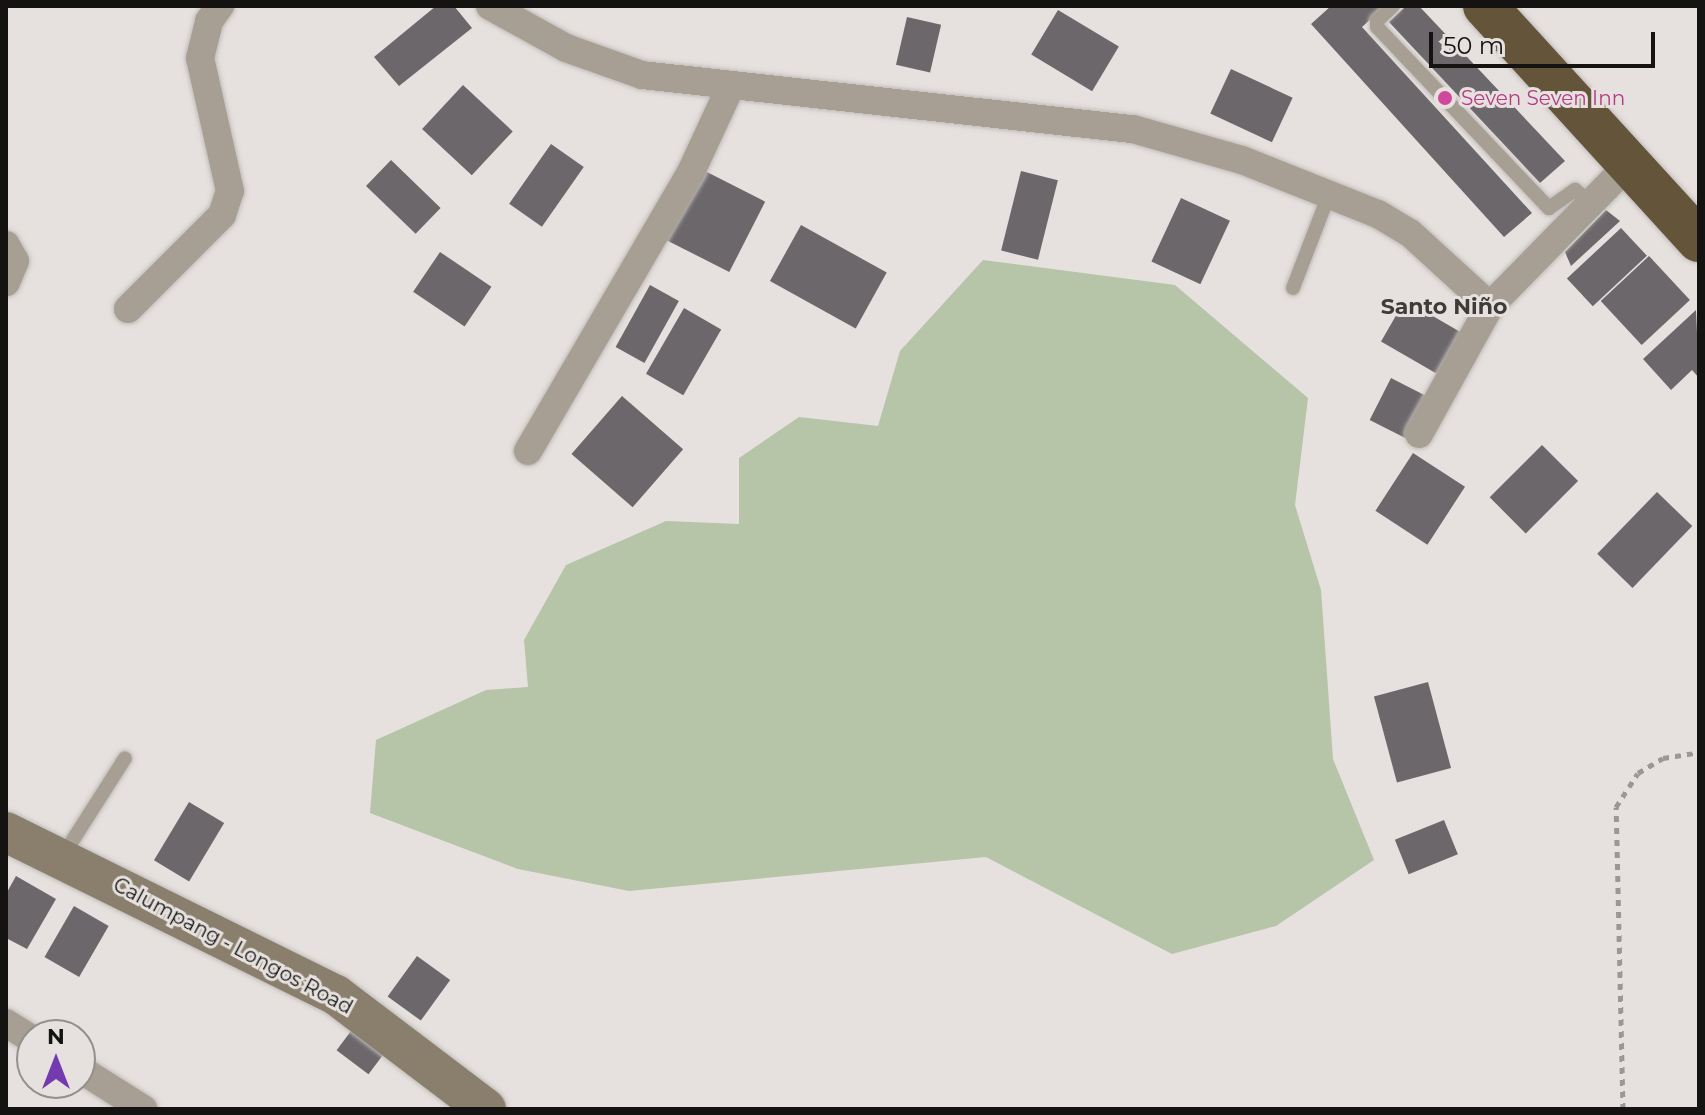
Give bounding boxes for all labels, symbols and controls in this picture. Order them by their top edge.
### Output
scale bar [1433,16,1659,66]
text: 50 m [1443,31,1504,60]
place label: Seven Seven Inn [1461,86,1625,110]
marker: Seven Seven Inn [1436,89,1454,107]
district label: Santo Niño [1381,294,1507,320]
street label: Calumpang - Longos Road [109,873,357,1019]
north arrow [16,1019,96,1099]
text: N [47,1023,65,1050]

